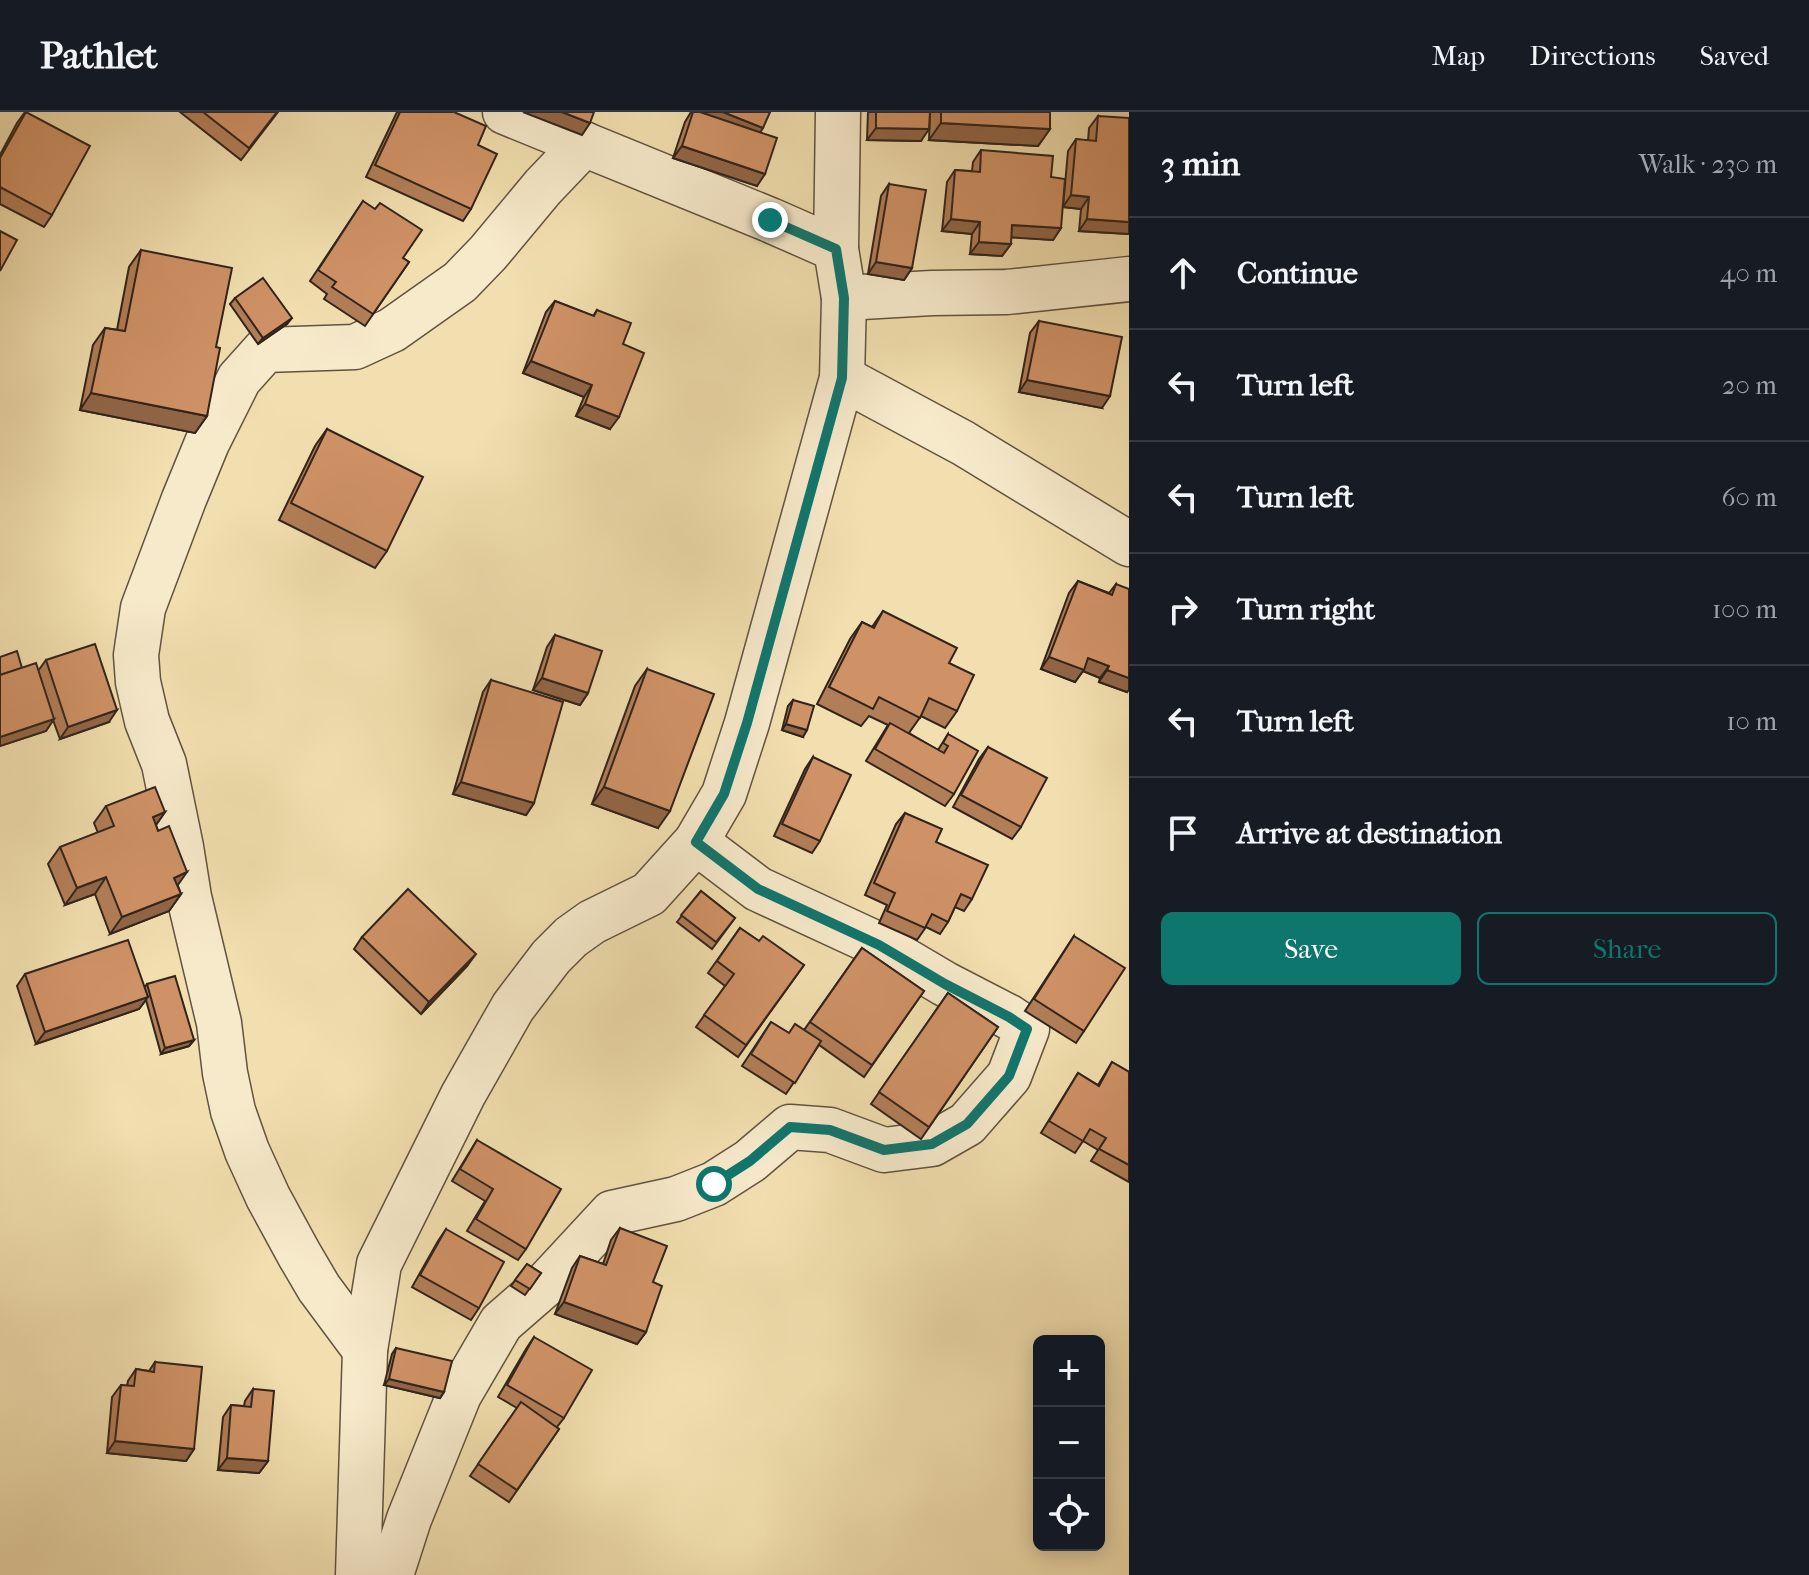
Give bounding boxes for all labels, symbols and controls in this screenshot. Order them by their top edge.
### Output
text: Pathlet [40,33,158,78]
text: Map [1432,39,1485,72]
text: Directions [1529,39,1656,72]
text: Saved [1700,39,1769,72]
text: 3 min [1161,144,1240,184]
text: Walk · 230 m [1639,149,1777,180]
route end [752,202,788,238]
icon: ahead [1161,251,1205,295]
text: Continue [1237,256,1358,291]
text: 40 m [1720,258,1777,289]
icon: left [1161,363,1205,407]
text: Turn left [1237,368,1354,403]
text: 20 m [1722,370,1777,401]
icon: left [1161,475,1205,519]
text: Turn left [1237,480,1354,515]
text: 60 m [1721,482,1777,513]
icon: right [1161,587,1205,631]
text: Turn right [1237,592,1375,627]
text: 100 m [1712,594,1777,625]
icon: left [1161,699,1205,743]
text: Turn left [1237,704,1354,739]
text: 10 m [1726,706,1777,737]
icon: arrive [1161,811,1205,855]
text: Arrive at destination [1237,816,1502,851]
button: Save [1161,912,1461,985]
button: Share [1477,912,1777,985]
route start [696,1166,732,1202]
map controls [1033,1335,1105,1551]
button: + [1033,1335,1105,1407]
button: − [1033,1407,1105,1479]
button: locate [1033,1479,1105,1551]

